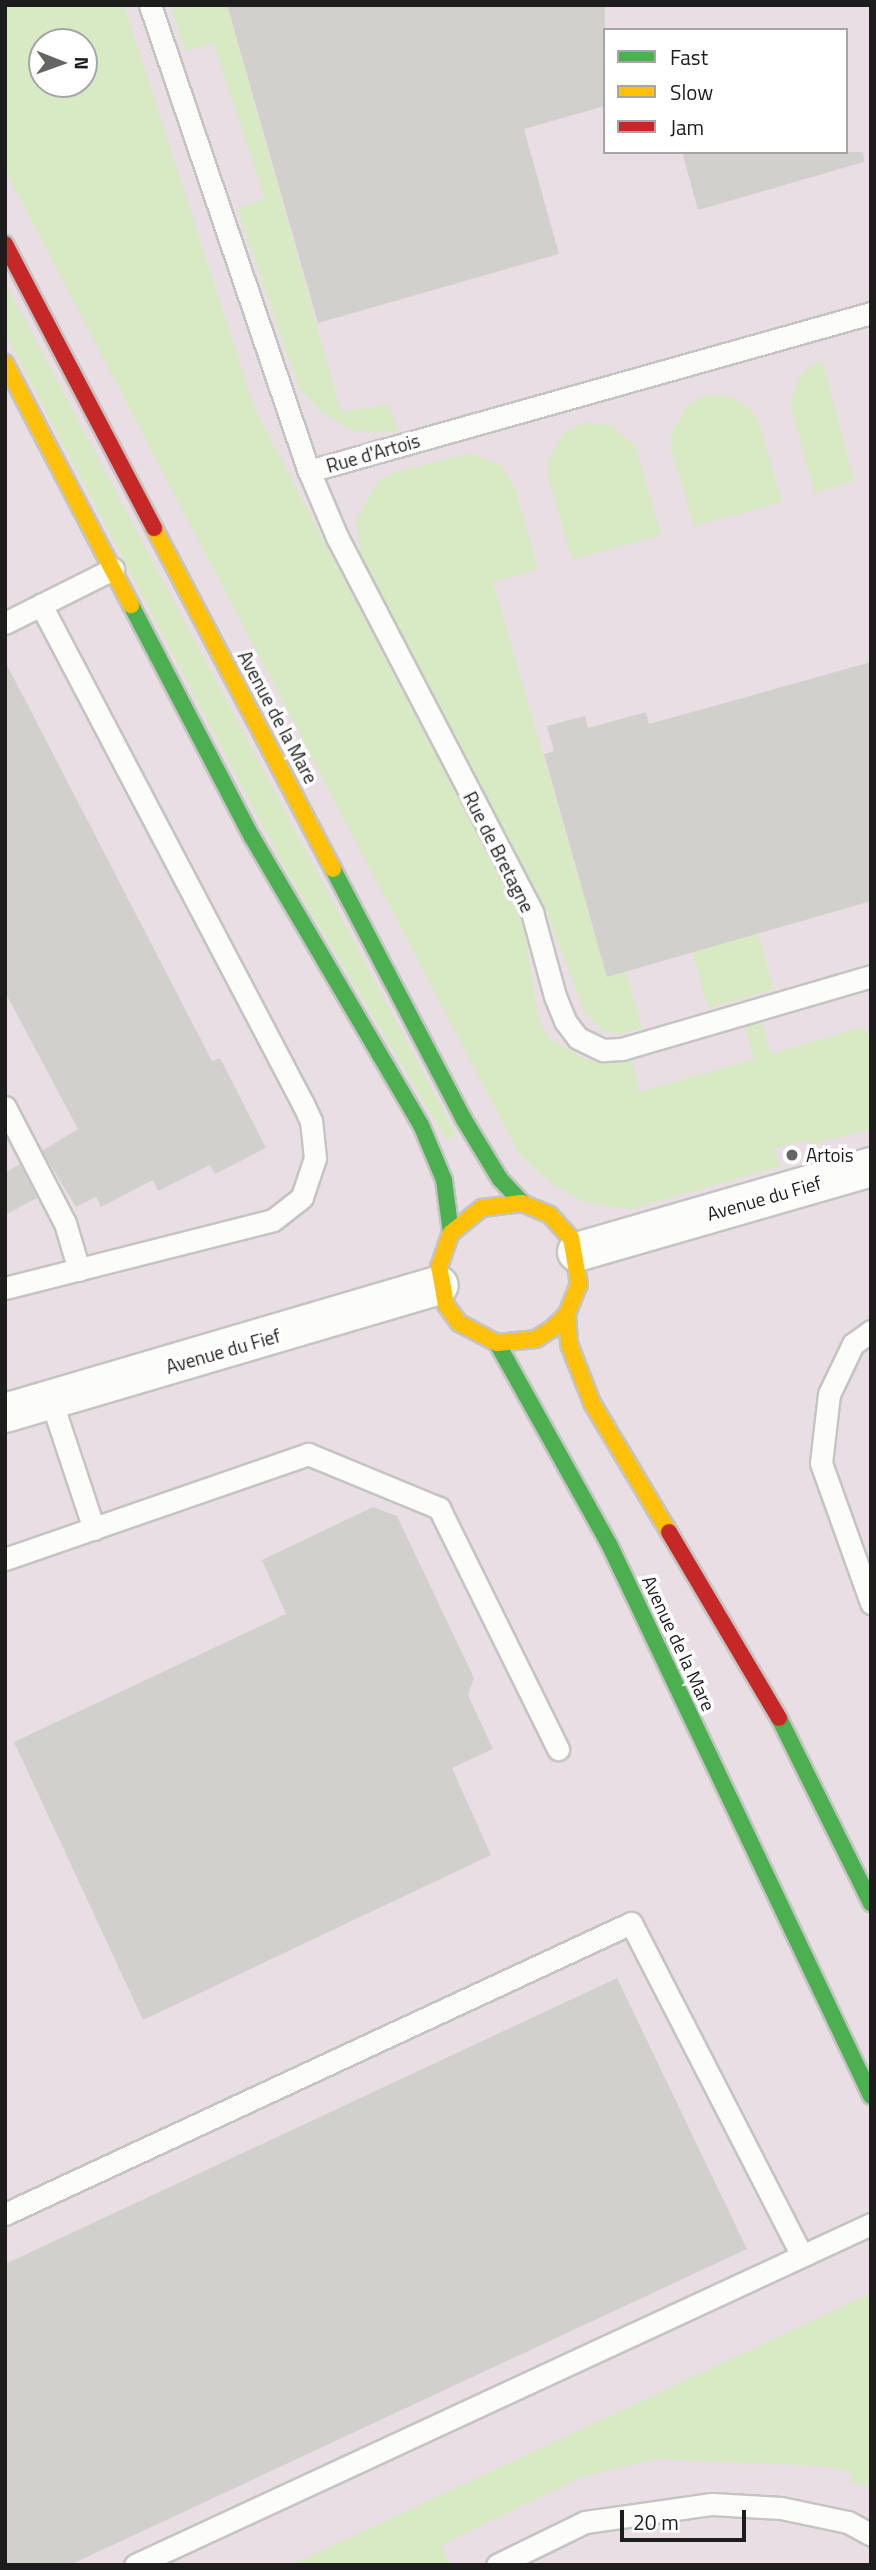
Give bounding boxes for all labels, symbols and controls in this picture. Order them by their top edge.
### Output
north arrow [28,28,98,98]
legend [603,28,848,154]
text: Fast [670,41,708,73]
text: N [68,56,97,70]
text: Slow [670,76,713,108]
text: Jam [670,111,704,143]
street label: Rue d'Artois [324,429,422,477]
street label: Avenue de la Mare [233,647,323,787]
street label: Rue de Bretagne [459,788,539,916]
place label: Artois [806,1144,854,1166]
marker: Artois [784,1147,800,1163]
street label: Avenue du Fief [704,1171,824,1225]
street label: Avenue du Fief [163,1324,283,1378]
street label: Avenue de la Mare [638,1572,720,1714]
scale bar [624,2496,750,2540]
text: 20 m [633,2506,679,2538]

